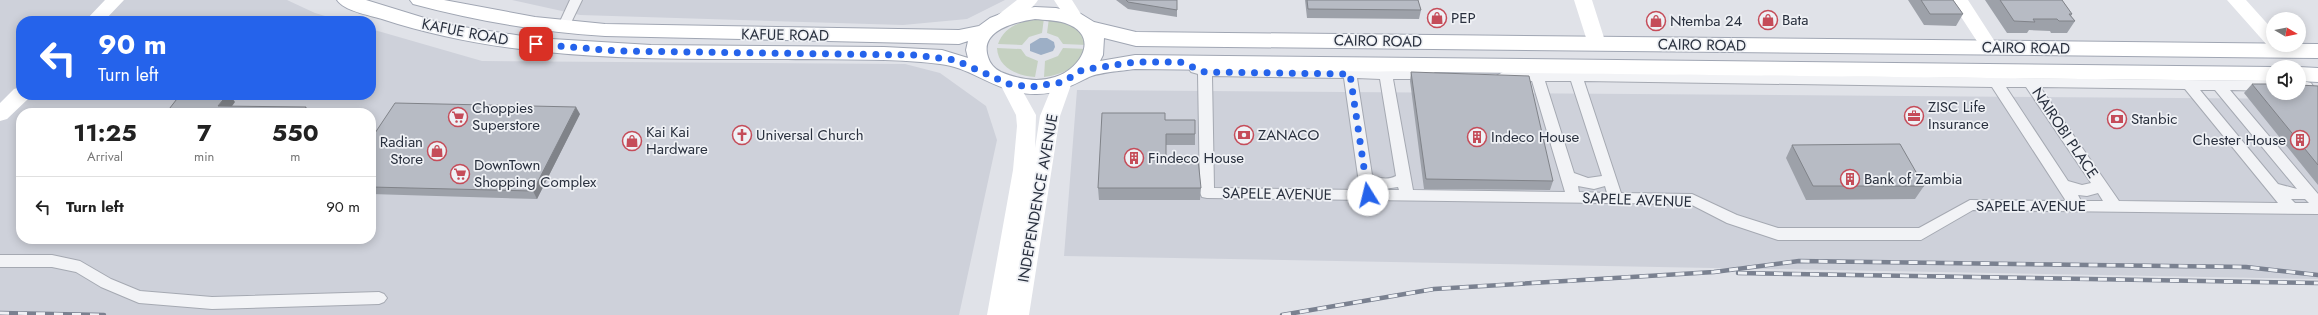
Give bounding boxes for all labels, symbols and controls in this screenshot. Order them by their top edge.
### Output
shop icon: PEP [1426,7,1448,29]
place label: PEP [1451,7,1476,29]
shop icon: Bata [1757,9,1779,31]
place label: Bata [1782,9,1808,31]
shop icon: Ntemba 24 [1645,10,1667,32]
place label: Ntemba 24 [1670,10,1742,32]
north arrow [2266,12,2306,52]
map controls [2266,12,2306,100]
street label: KAFUE ROAD [420,13,510,51]
street label: KAFUE ROAD [741,23,829,47]
text: 90 m [98,24,167,65]
pin [519,27,553,61]
street label: CAIRO ROAD [1334,29,1422,53]
icon: left [32,32,84,84]
icon: arrive [525,33,547,55]
street label: CAIRO ROAD [1658,33,1746,57]
street label: CAIRO ROAD [1982,36,2070,60]
button: sound [2266,60,2306,100]
text: Turn left [98,62,158,88]
street label: NAIROBI PLACE [2026,83,2104,183]
place label: ZISC Life Insurance [1928,96,1989,135]
place label: Choppies Superstore [472,97,540,136]
office icon: ZISC Life Insurance [1903,105,1925,127]
supermarket icon: Choppies Superstore [447,106,469,128]
bank icon: Stanbic [2106,108,2128,130]
place label: Stanbic [2131,108,2178,130]
street label: INDEPENDENCE AVENUE [1012,112,1064,284]
text: 11:25 [73,115,137,150]
text: 7 [197,115,212,150]
text: 550 [272,115,319,150]
place label: Kai Kai Hardware [646,121,708,160]
church icon: Universal Church [731,124,753,146]
place label: Universal Church [756,124,864,146]
bank icon: ZANACO [1233,124,1255,146]
place label: ZANACO [1258,124,1319,146]
building icon: Indeco House [1466,126,1488,148]
place label: Indeco House [1491,126,1580,148]
place label: Chester House [2193,129,2286,151]
building icon: Chester House [2289,129,2311,151]
shop icon: Kai Kai Hardware [621,130,643,152]
place label: Radian Store [380,131,423,170]
shop icon: Radian Store [426,140,448,162]
text: Arrival [87,147,123,166]
text: min [194,147,214,166]
text: m [290,147,300,166]
building icon: Findeco House [1123,147,1145,169]
place label: Findeco House [1148,147,1244,169]
place label: DownTown Shopping Complex [474,154,597,193]
supermarket icon: DownTown Shopping Complex [449,163,471,185]
building icon: Bank of Zambia [1839,168,1861,190]
place label: Bank of Zambia [1864,168,1962,190]
position arrow [1347,174,1389,216]
street label: SAPELE AVENUE [1222,182,1332,206]
street label: SAPELE AVENUE [1582,187,1692,213]
street label: SAPELE AVENUE [1976,195,2086,217]
icon: left [32,196,54,218]
text: Turn left [66,196,124,218]
text: 90 m [326,196,360,218]

